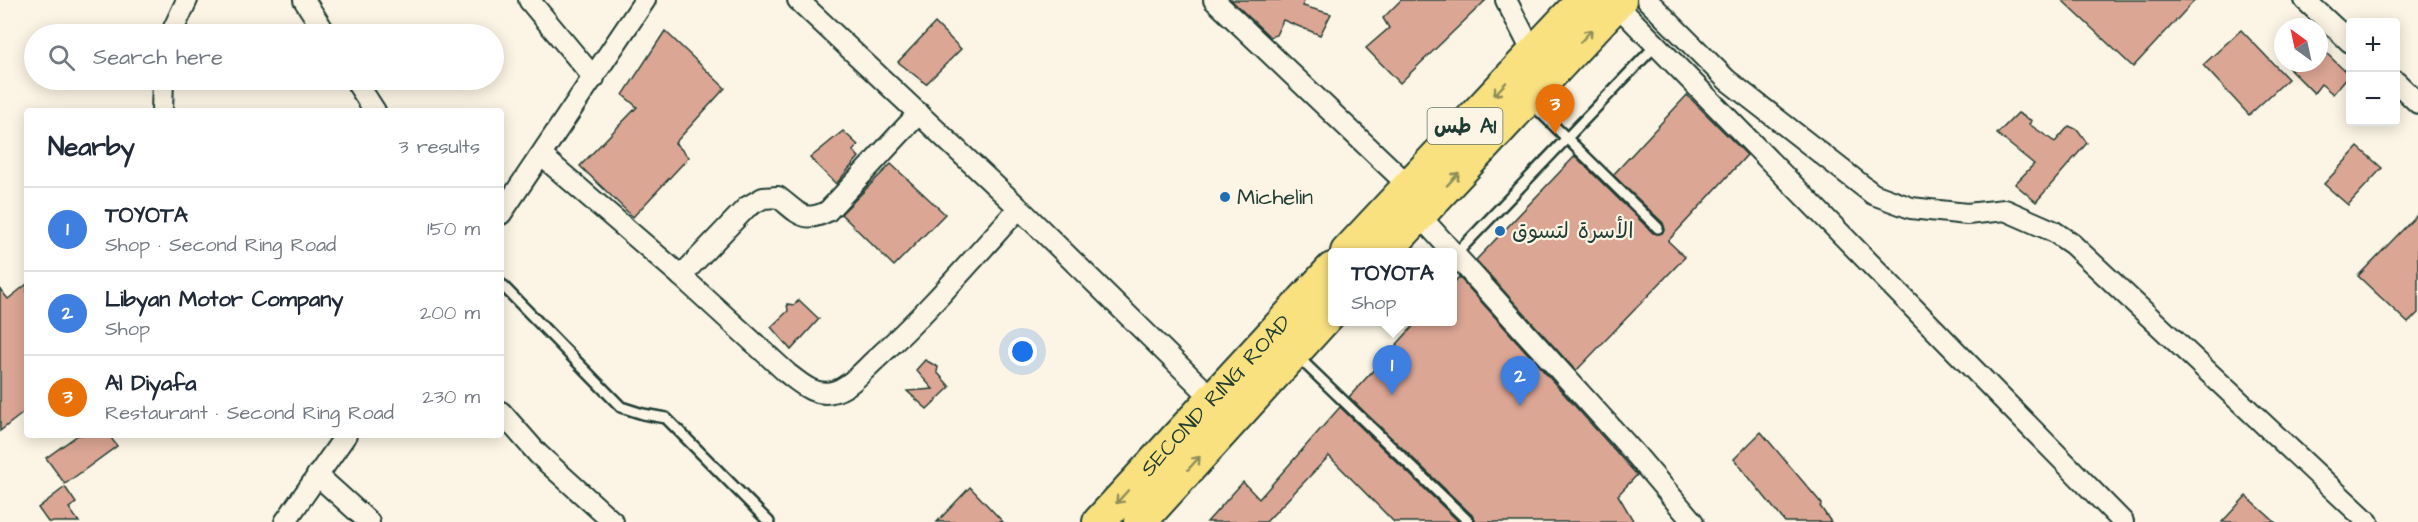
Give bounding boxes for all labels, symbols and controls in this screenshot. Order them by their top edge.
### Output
north arrow [2274,18,2328,72]
map controls [2346,18,2400,126]
button: + [2346,18,2400,72]
search box [24,24,504,90]
one-way arrow [1579,29,1593,44]
icon: search [45,41,78,74]
text: Search here [93,42,223,73]
button: − [2346,72,2400,126]
one-way arrow [1492,81,1507,96]
pin: 3 [1536,84,1574,134]
road number: طس A1 [1428,108,1502,144]
text: Nearby [48,129,135,165]
text: 3 results [398,133,480,161]
one-way arrow [1446,171,1460,186]
place label: Michelin [1237,182,1313,213]
marker: Michelin [1218,190,1232,204]
text: TOYOTA [105,200,188,231]
text: 1 [66,215,69,243]
text: 150 m [427,215,480,243]
place label: الأسرة لتسوق [1512,215,1634,247]
marker: الأسرة لتسوق [1493,224,1507,238]
text: Shop · Second Ring Road [105,231,336,259]
popup [1328,248,1457,326]
text: TOYOTA [1351,258,1434,289]
text: Libyan Motor Company [105,284,343,315]
text: Shop [1351,289,1396,317]
text: 2 [62,299,73,327]
text: 200 m [420,299,480,327]
street label: SECOND RING ROAD [1133,308,1298,483]
text: Shop [105,315,150,343]
your location [1008,337,1037,366]
pin: 1 [1372,346,1412,395]
pin: 2 [1500,356,1540,406]
text: Al Diyafa [105,368,196,399]
text: 3 [62,383,73,411]
text: 230 m [422,383,480,411]
text: Restaurant · Second Ring Road [105,399,394,427]
one-way arrow [1187,456,1201,471]
one-way arrow [1115,490,1129,505]

